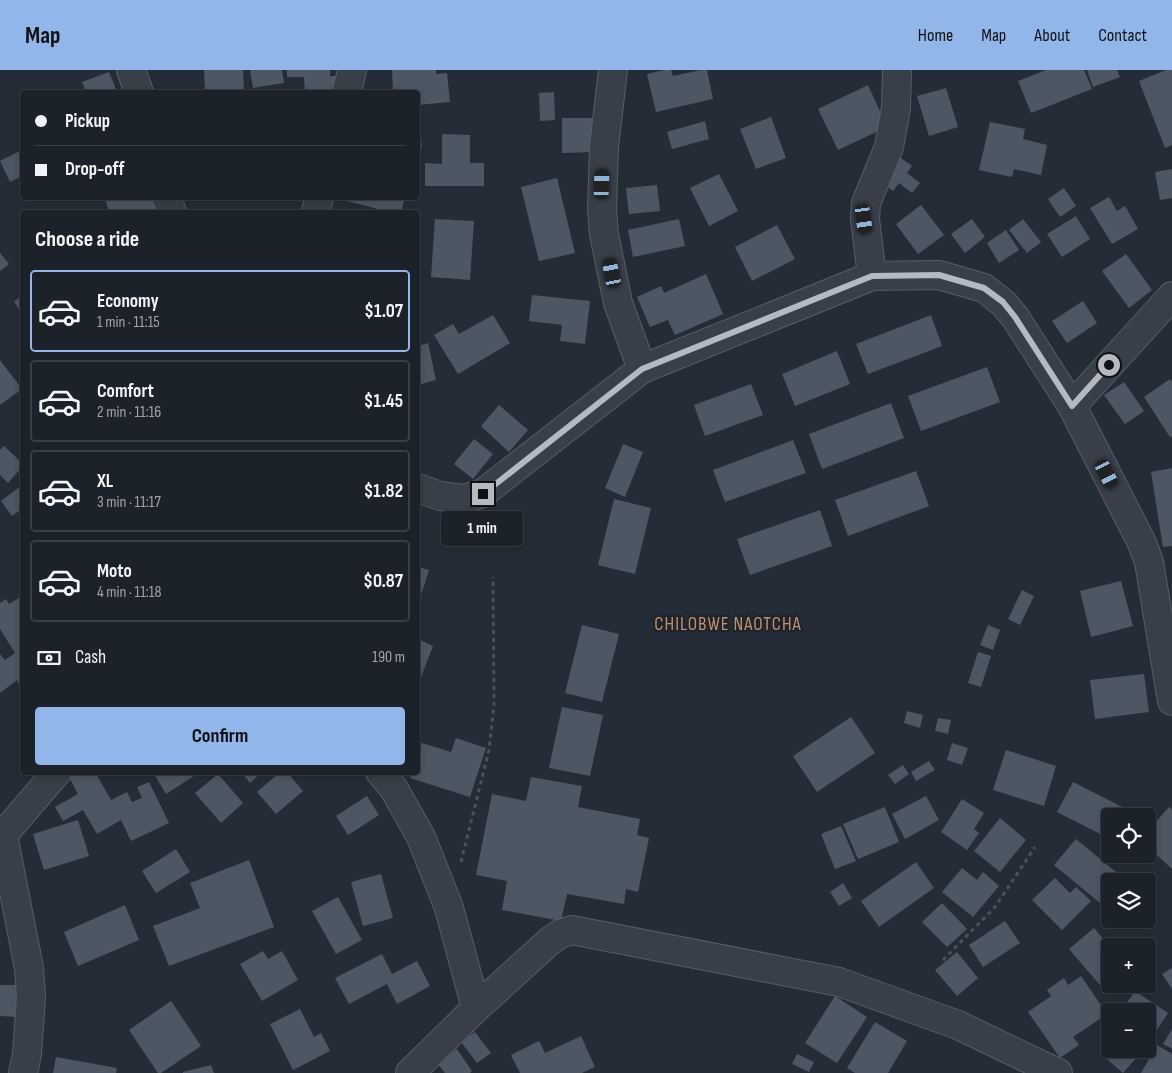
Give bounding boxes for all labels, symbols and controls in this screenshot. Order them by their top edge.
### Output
text: Map [25,21,60,50]
text: Home [918,25,953,46]
text: Map [981,25,1006,46]
text: About [1034,25,1070,46]
text: Contact [1098,25,1147,46]
text: Pickup [65,110,110,133]
text: Drop-off [65,158,125,181]
car [593,169,610,199]
car [854,203,873,235]
text: Choose a ride [35,226,139,253]
car [601,257,622,289]
icon: car [37,289,82,334]
text: Economy [97,290,159,313]
text: $1.07 [364,300,403,323]
text: 1 min · 11:15 [97,313,160,332]
route start [1098,354,1120,376]
icon: car [37,379,82,424]
text: Comfort [97,380,154,403]
text: $1.45 [364,390,403,413]
text: 2 min · 11:16 [97,403,161,422]
car [1093,457,1120,491]
icon: car [37,469,82,514]
text: XL [97,470,113,493]
text: $1.82 [364,480,403,503]
route end [472,483,494,505]
text: 3 min · 11:17 [97,493,161,512]
callout: 1 min [442,512,524,546]
text: 1 min [467,519,497,538]
icon: car [37,559,82,604]
text: Moto [97,560,132,583]
text: $0.87 [363,570,403,593]
text: 4 min · 11:18 [97,583,161,602]
district label: CHILOBWE NAOTCHA [654,613,802,636]
icon: cash [35,644,63,672]
text: Cash [75,646,106,669]
text: 190 m [372,648,405,667]
button: Confirm [35,707,405,765]
map controls [1101,808,1156,1058]
button: locate [1101,808,1156,863]
button: layers [1101,873,1156,928]
button: + [1101,938,1156,993]
button: − [1101,1003,1156,1058]

